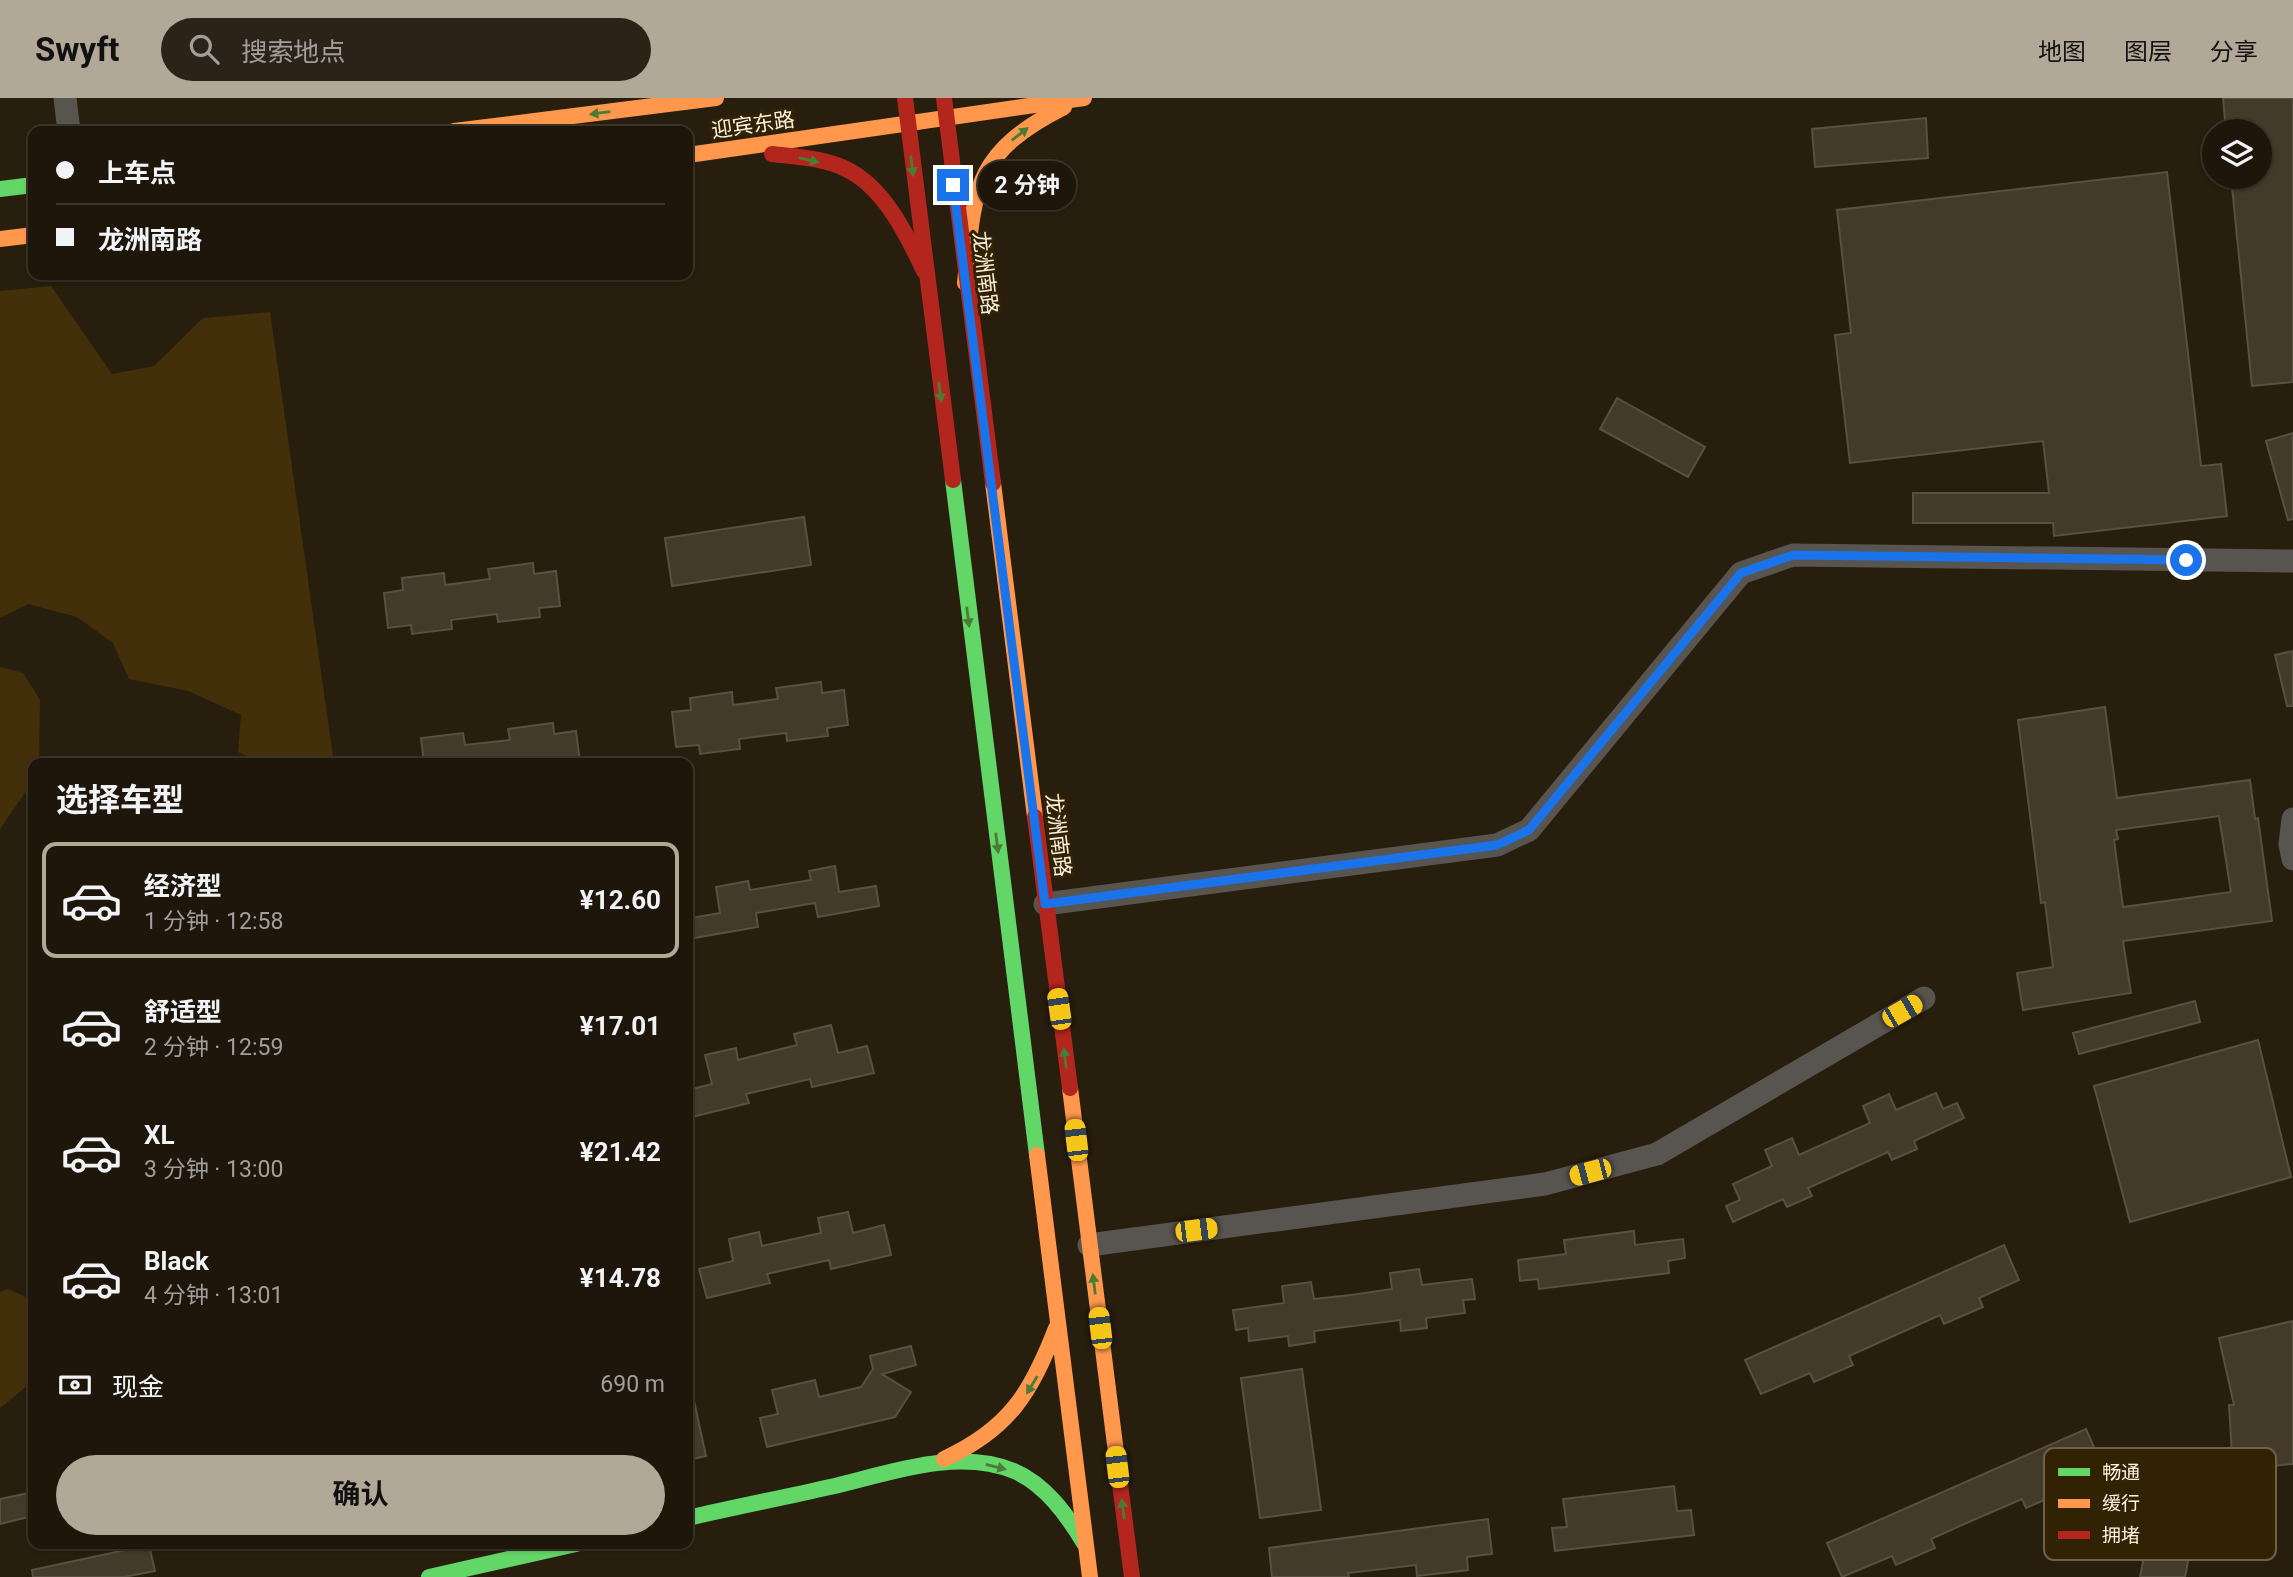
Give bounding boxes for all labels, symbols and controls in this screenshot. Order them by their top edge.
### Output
search box [161,18,651,81]
text: Swyft [35,30,119,69]
icon: search [185,30,223,68]
text: 搜索地点 [241,37,345,67]
text: 地图 [2038,38,2086,66]
text: 图层 [2124,38,2172,66]
text: 分享 [2210,38,2258,66]
one-way arrow [589,107,611,118]
street label: 迎宾东路 [710,107,796,143]
map controls [2202,119,2272,189]
button: layers [2202,119,2272,189]
one-way arrow [1011,128,1029,142]
one-way arrow [798,155,820,166]
one-way arrow [906,155,917,177]
text: 上车点 [98,158,176,188]
callout: 2 分钟 [978,160,1076,210]
route end [937,169,969,201]
text: 2 分钟 [995,172,1059,199]
text: 龙洲南路 [98,225,202,255]
street label: 龙洲南路 [968,230,1002,316]
one-way arrow [934,381,945,403]
route start [2170,544,2202,576]
one-way arrow [963,606,974,628]
text: 选择车型 [56,781,184,819]
street label: 龙洲南路 [1041,792,1075,878]
one-way arrow [992,832,1003,854]
icon: car [60,869,123,932]
text: 经济型 [144,871,222,901]
text: ¥12.60 [580,885,661,915]
text: 1 分钟 · 12:58 [144,908,283,935]
car [1046,987,1073,1031]
car [1879,991,1926,1031]
icon: car [60,995,123,1058]
text: 舒适型 [144,997,222,1027]
text: ¥17.01 [580,1011,661,1041]
text: 2 分钟 · 12:59 [144,1034,283,1061]
one-way arrow [1060,1047,1071,1069]
car [1064,1118,1089,1162]
text: XL [144,1120,175,1150]
icon: car [60,1121,123,1184]
text: ¥21.42 [580,1137,661,1167]
text: 3 分钟 · 13:00 [144,1156,283,1183]
car [1567,1156,1614,1188]
car [1174,1217,1219,1243]
text: Black [144,1246,209,1276]
icon: car [60,1247,123,1310]
text: ¥14.78 [580,1263,661,1293]
one-way arrow [1088,1273,1099,1295]
text: 4 分钟 · 13:01 [144,1282,283,1309]
car [1088,1306,1113,1350]
icon: cash [56,1366,94,1404]
text: 690 m [600,1371,665,1398]
text: 现金 [112,1372,164,1402]
one-way arrow [1026,1375,1039,1394]
car [1105,1445,1130,1489]
legend [2044,1448,2276,1560]
button: 确认 [56,1455,665,1535]
text: 畅通 [2102,1461,2140,1484]
one-way arrow [985,1462,1007,1473]
text: 缓行 [2102,1492,2140,1515]
one-way arrow [1117,1498,1128,1520]
text: 拥堵 [2102,1524,2140,1547]

